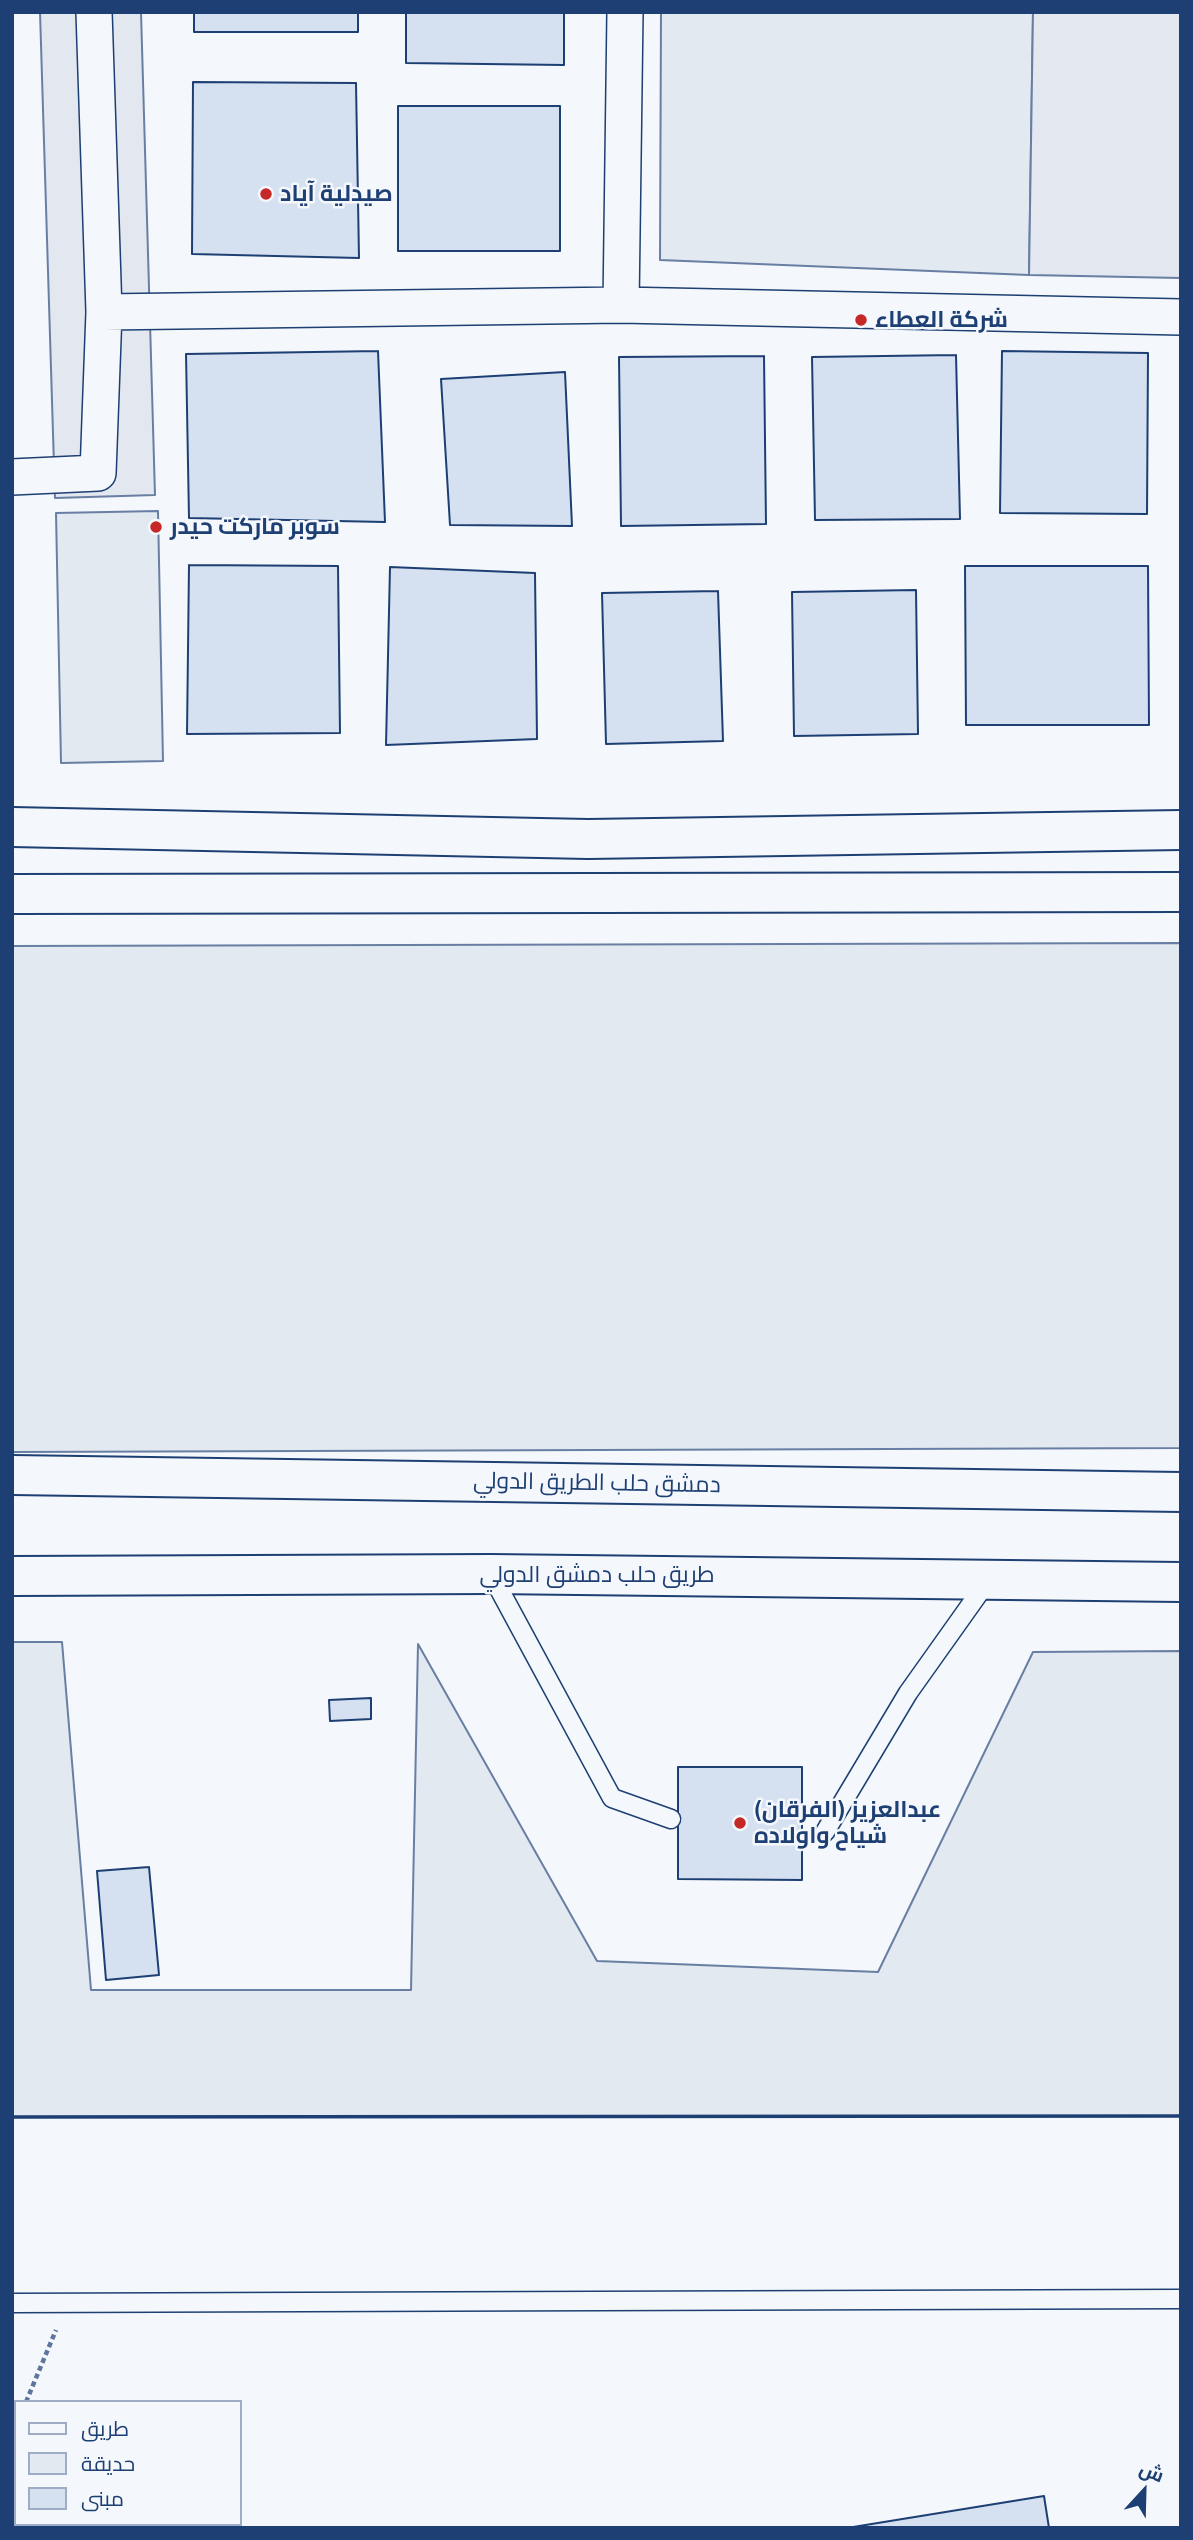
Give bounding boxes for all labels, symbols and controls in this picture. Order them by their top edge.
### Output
place label: صيدلية آياد [280,180,393,208]
marker: صيدلية آياد [258,186,274,202]
place label: شركة العطاء [875,306,1008,334]
marker: شركة العطاء [853,312,869,328]
place label: سوبر ماركت حيدر [170,513,340,541]
marker: سوبر ماركت حيدر [148,519,164,535]
street label: دمشق حلب الطريق الدولي [473,1467,721,1499]
street label: طريق حلب دمشق الدولي [480,1561,714,1589]
place label: (الفرقان) عبدالعزيز شياح واولاده [754,1796,941,1850]
marker: (الفرقان) عبدالعزيز شياح واولاده [732,1815,748,1831]
legend [14,2400,242,2526]
text: طريق [81,2416,129,2441]
text: حديقة [81,2451,135,2476]
north arrow [1109,2456,1179,2526]
text: ش [1136,2457,1167,2486]
text: مبنى [81,2486,124,2511]

